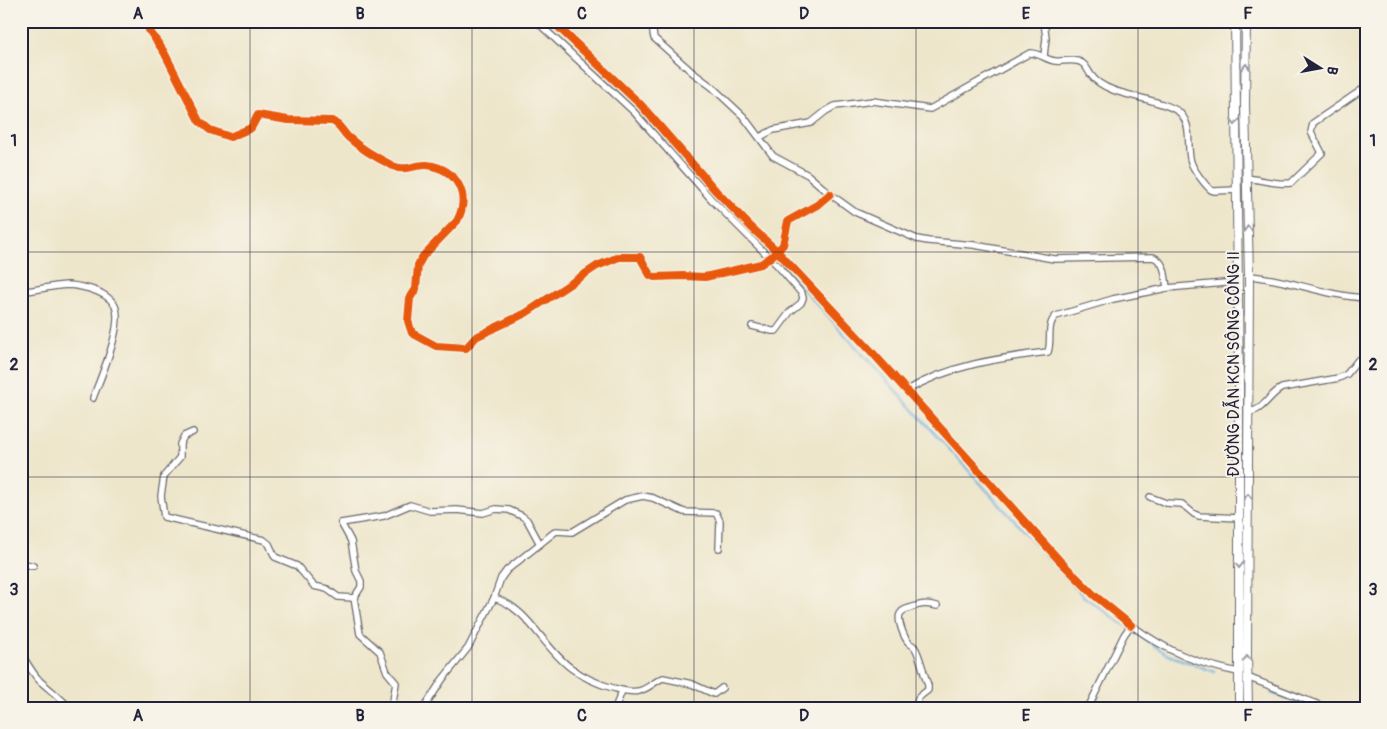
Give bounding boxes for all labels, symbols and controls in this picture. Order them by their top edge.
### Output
text: A [133,4,144,24]
text: B [355,4,365,24]
text: C [577,4,587,24]
text: D [799,4,809,24]
text: E [1022,4,1031,24]
text: F [1243,4,1253,24]
north arrow [1294,42,1344,92]
one-way arrow [1241,62,1251,70]
text: B [1323,65,1341,76]
one-way arrow [1230,119,1241,127]
text: 1 [11,131,17,151]
text: 1 [1370,131,1376,151]
one-way arrow [1243,225,1253,232]
street label: ĐƯỜNG DẪN KCN SÔNG CÔNG II [1222,251,1244,477]
text: 2 [10,355,19,375]
text: 2 [1369,355,1378,375]
one-way arrow [1243,492,1253,500]
one-way arrow [1234,562,1244,569]
text: 3 [10,580,19,600]
text: 3 [1369,580,1378,600]
one-way arrow [1242,655,1252,662]
text: A [133,706,144,726]
text: B [355,706,365,726]
text: C [577,706,587,726]
text: D [799,706,809,726]
text: E [1022,706,1031,726]
text: F [1243,706,1253,726]

